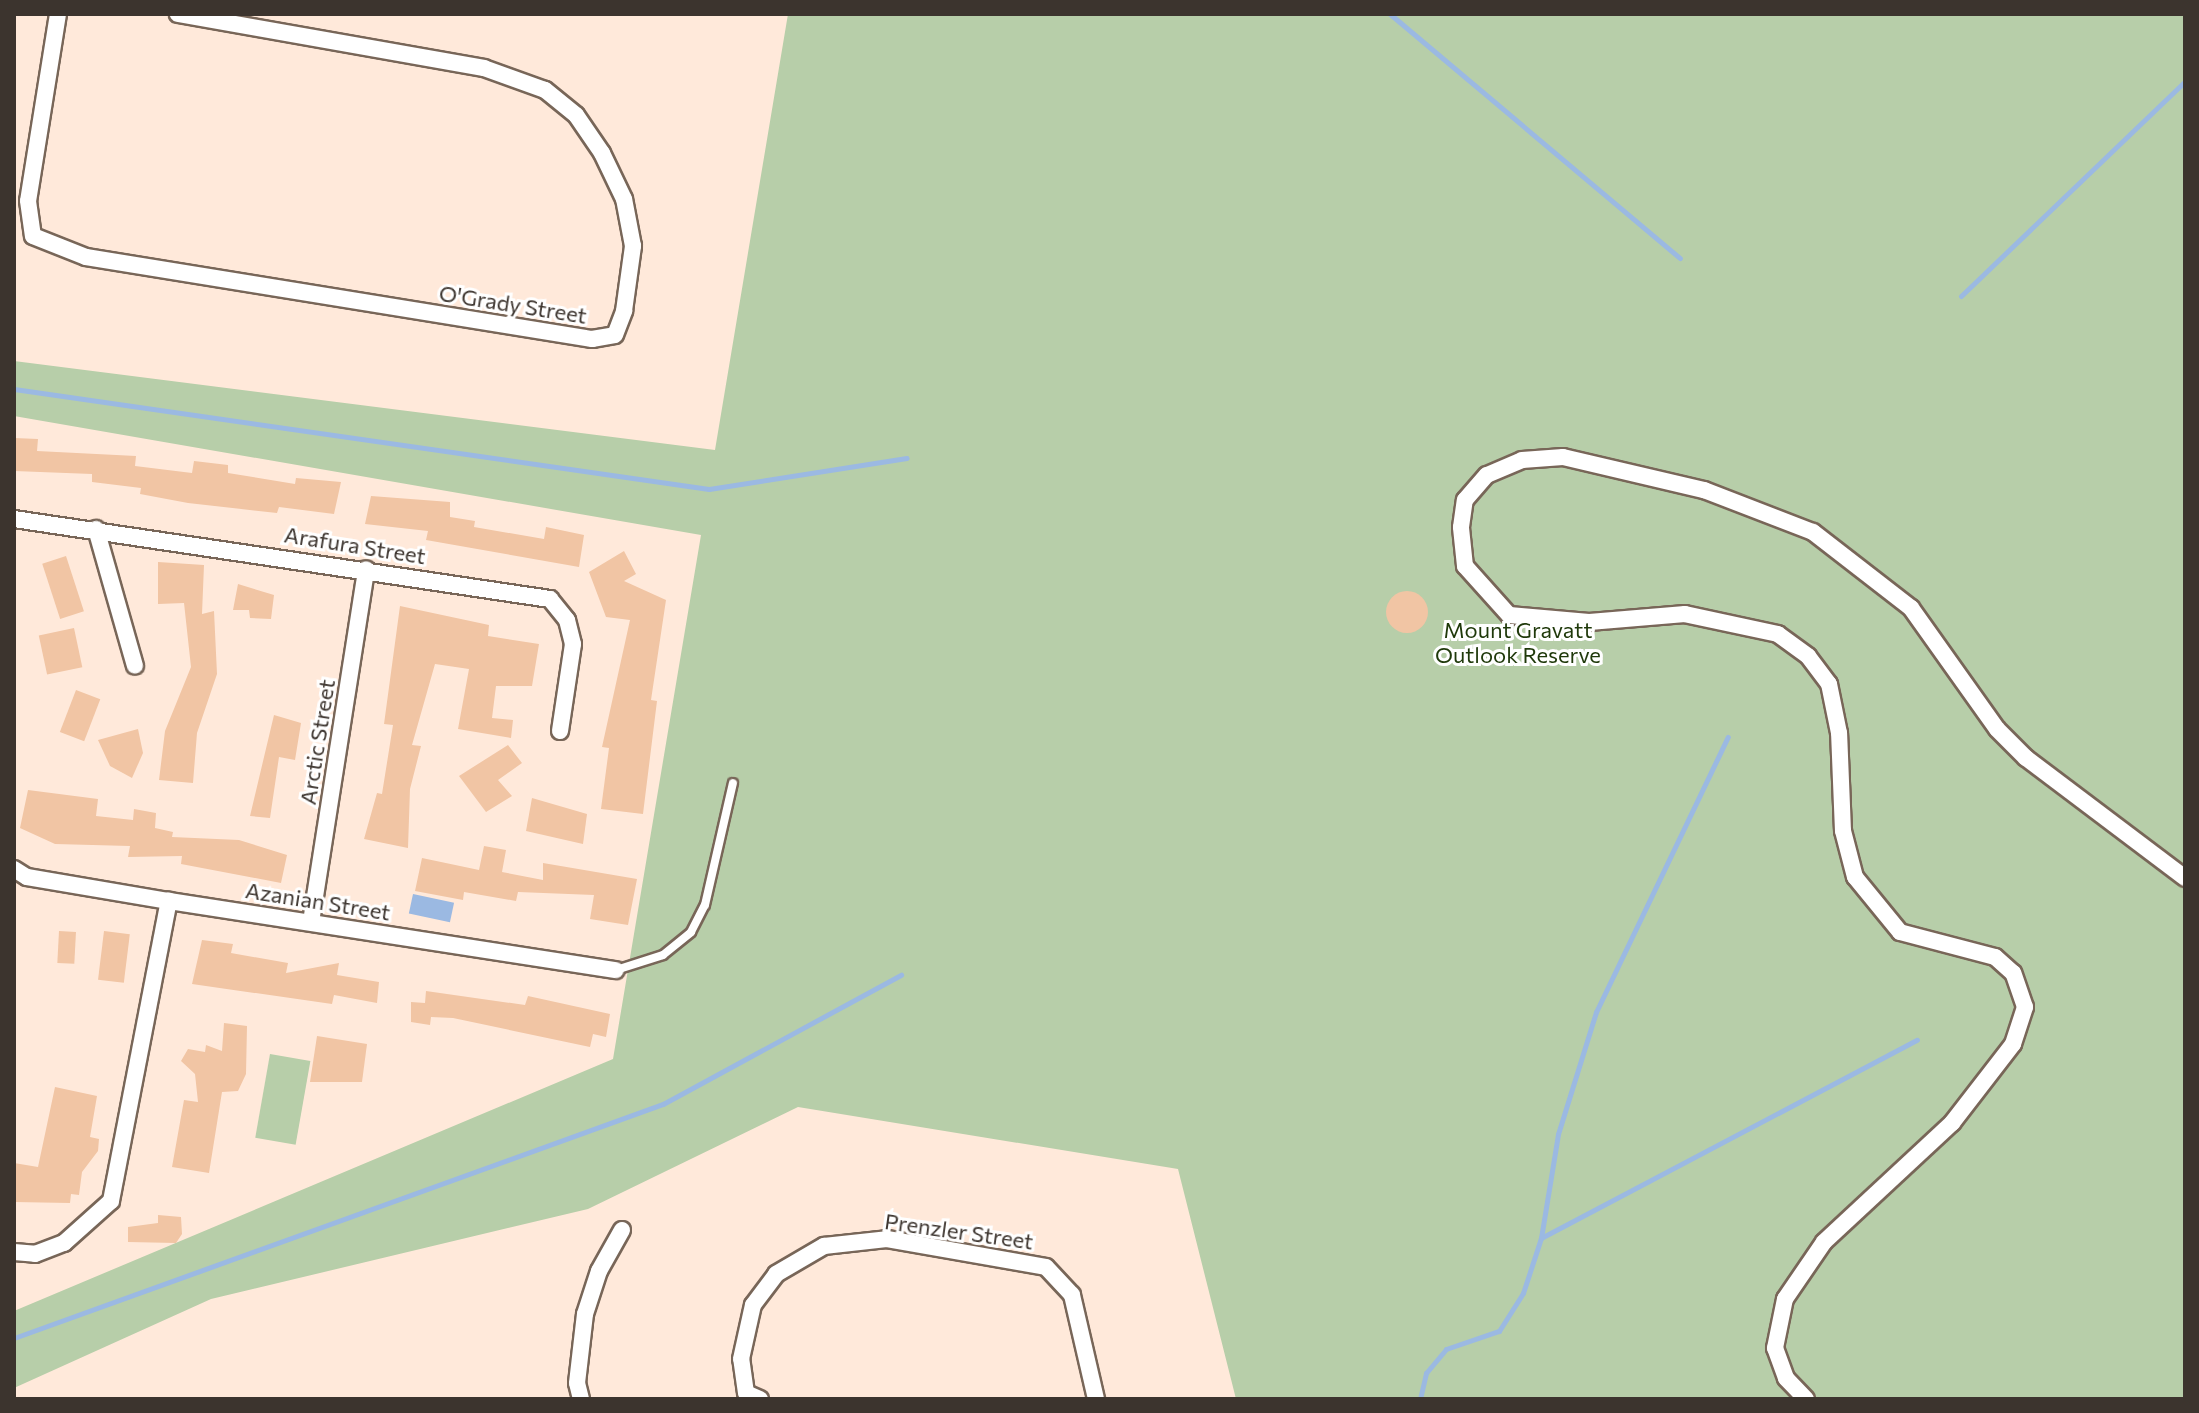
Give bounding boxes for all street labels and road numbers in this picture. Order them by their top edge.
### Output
street label: O'Grady Street [437,279,589,329]
street label: Arafura Street [282,521,428,569]
street label: Arctic Street [294,678,340,806]
street label: Azanian Street [244,877,392,925]
street label: Prenzler Street [883,1208,1035,1254]

